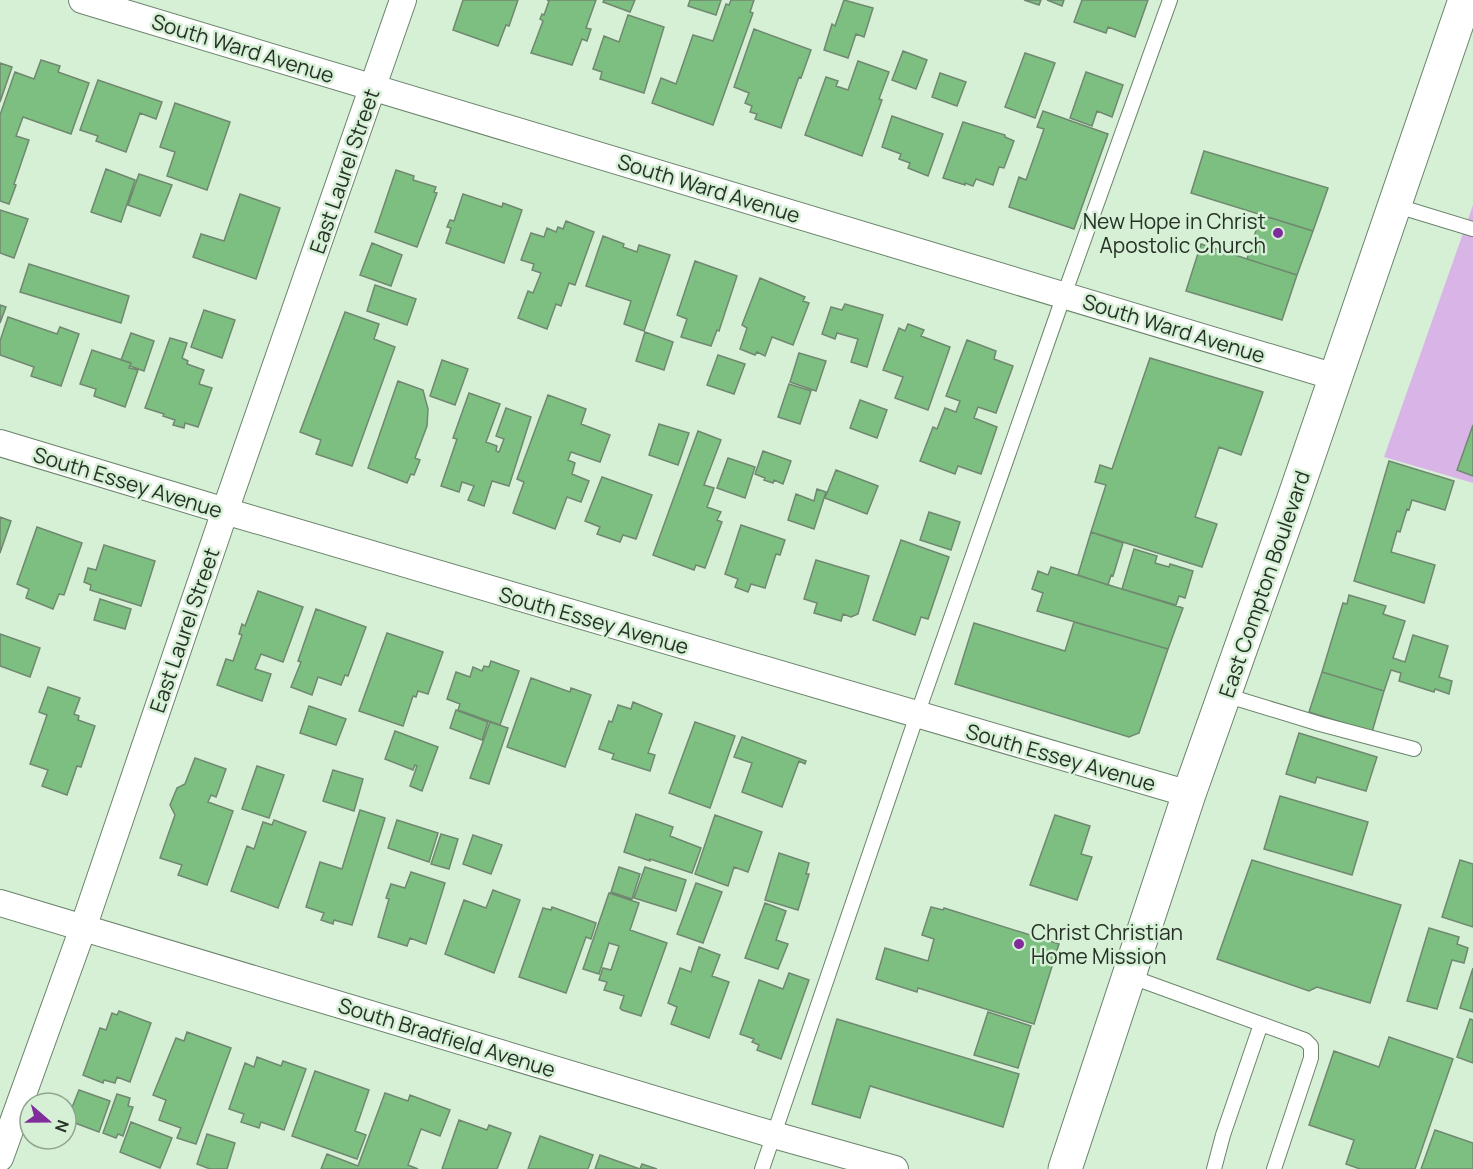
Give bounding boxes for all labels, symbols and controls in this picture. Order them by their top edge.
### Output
street label: South Ward Avenue [148,7,338,89]
street label: East Laurel Street [303,85,385,257]
street label: South Ward Avenue [614,147,804,229]
place label: New Hope in Christ Apostolic Church [1083,207,1266,259]
marker: New Hope in Christ Apostolic Church [1271,226,1285,240]
street label: South Ward Avenue [1079,287,1269,369]
street label: South Essey Avenue [30,440,226,524]
street label: East Compton Boulevard [1212,467,1316,701]
street label: East Laurel Street [143,544,225,716]
street label: South Essey Avenue [496,580,692,660]
street label: South Essey Avenue [963,717,1159,797]
place label: Christ Christian Home Mission [1031,918,1183,970]
marker: Christ Christian Home Mission [1012,937,1026,951]
street label: South Bradfield Avenue [335,991,559,1083]
north arrow [18,1091,78,1151]
text: N [50,1117,74,1135]

